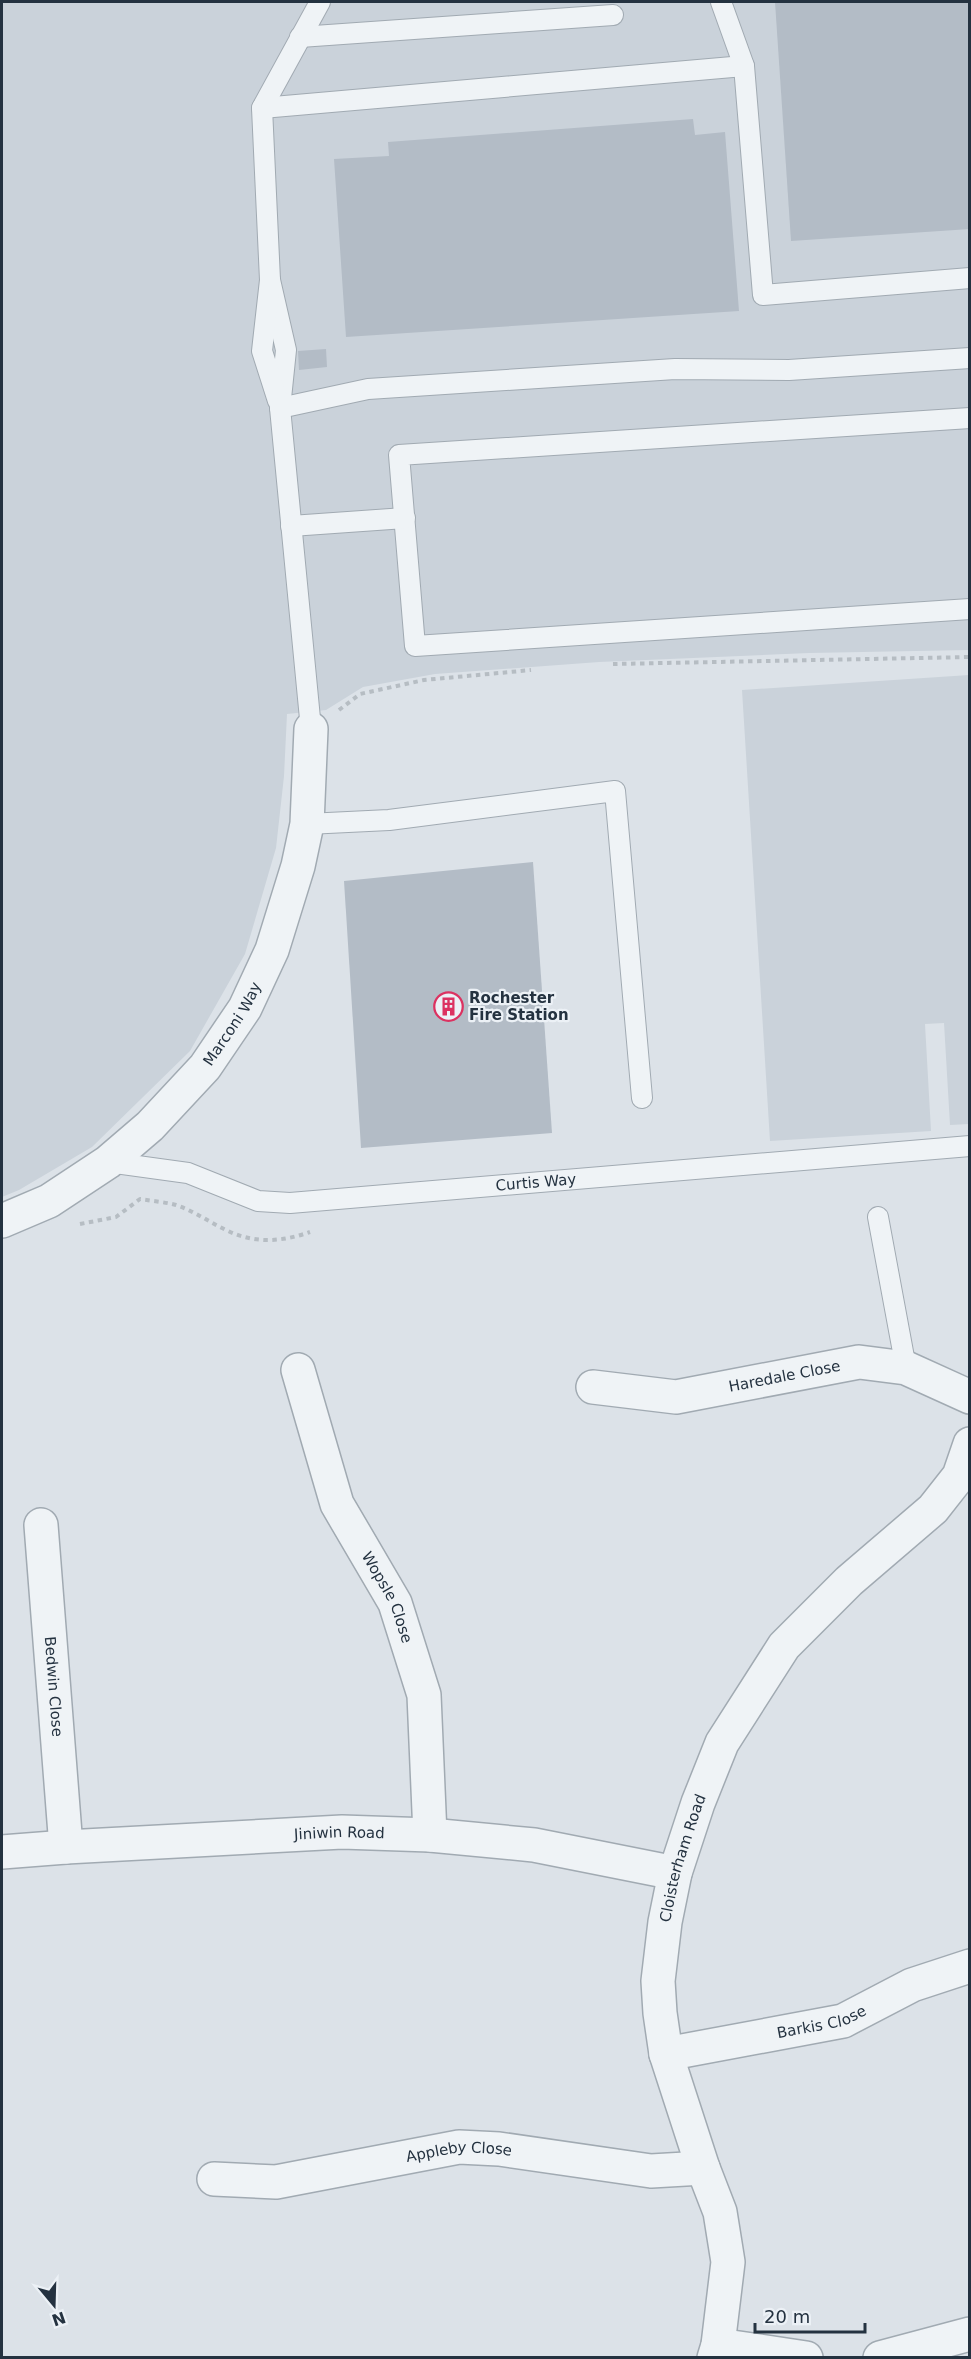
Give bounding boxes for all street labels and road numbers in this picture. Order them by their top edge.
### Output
street label: Marconi Way [199,979,265,1069]
street label: Curtis Way [495,1170,577,1195]
street label: Haredale Close [727,1357,842,1396]
street label: Wopsle Close [358,1548,416,1645]
street label: Bedwin Close [41,1636,66,1737]
street label: Cloisterham Road [656,1791,710,1924]
street label: Jiniwin Road [293,1823,385,1844]
street label: Barkis Close [775,2001,869,2042]
street label: Appleby Close [404,2138,513,2166]

